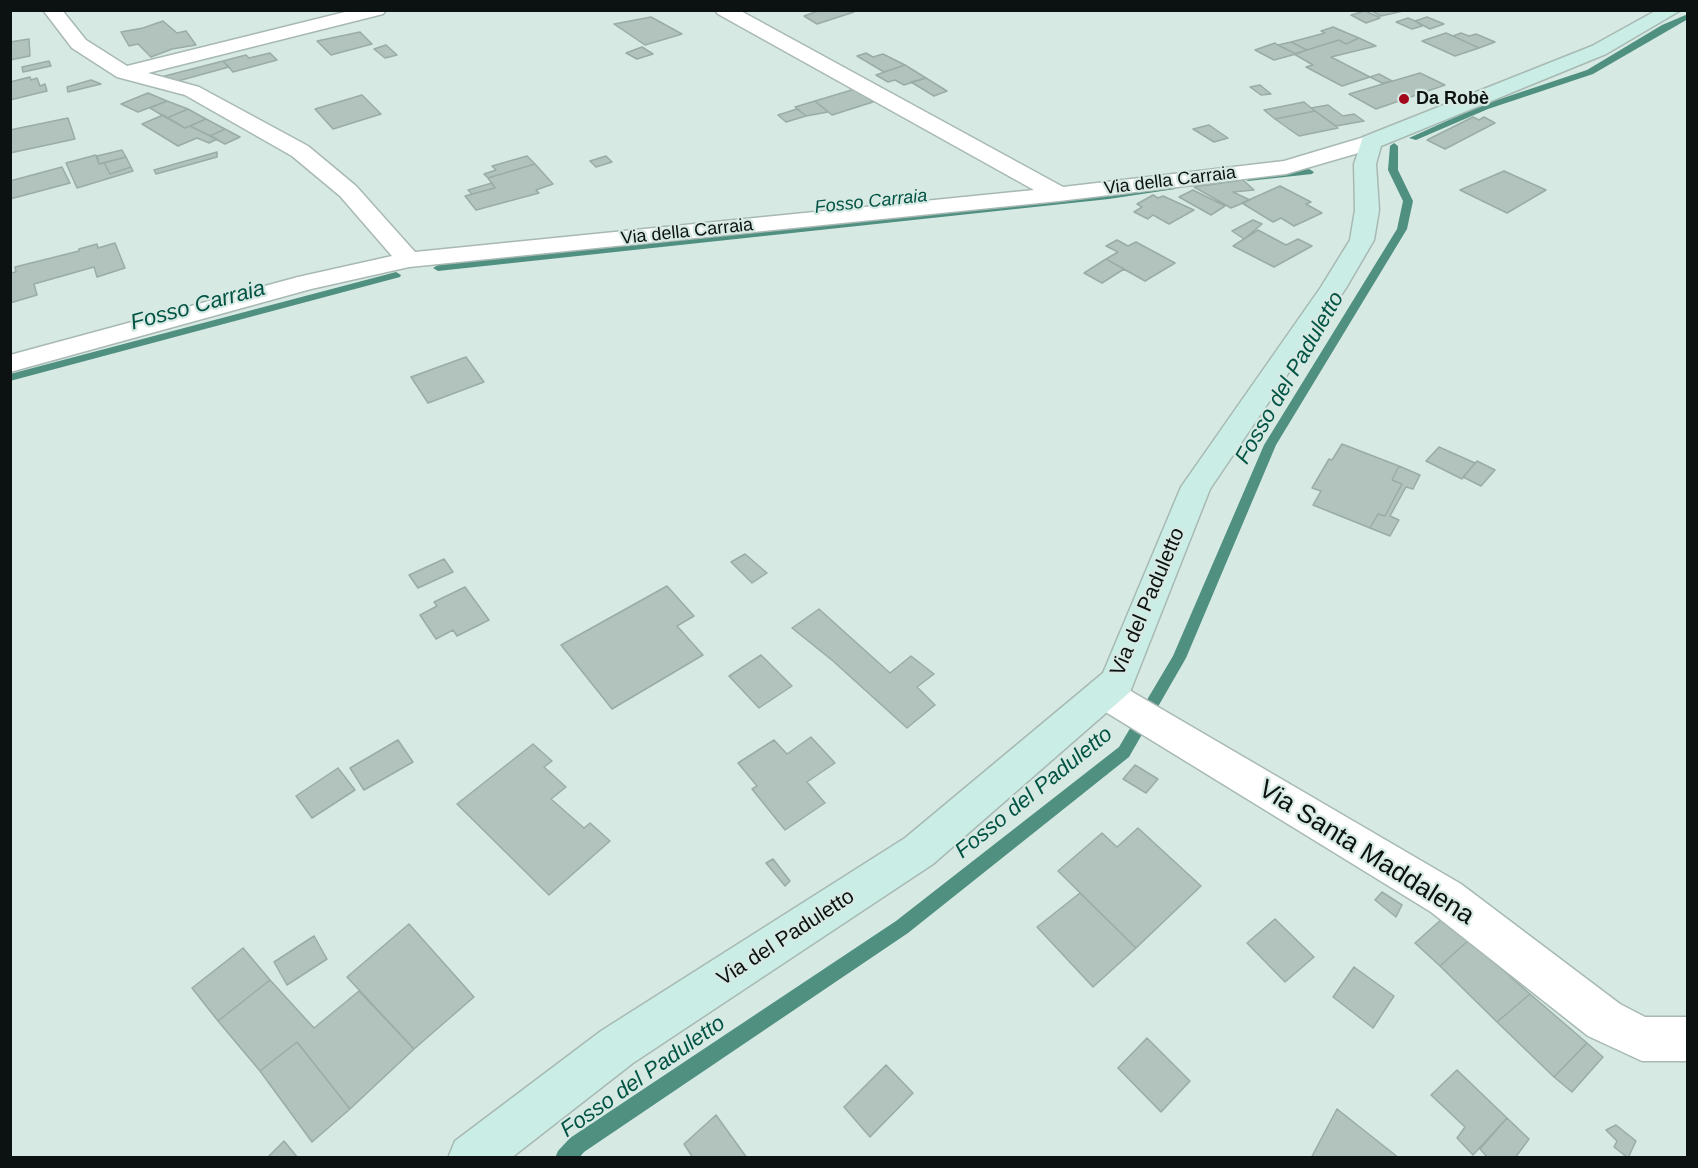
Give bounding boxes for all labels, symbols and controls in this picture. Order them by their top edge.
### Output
place label: Da Robè [1416,88,1489,110]
marker: Da Robè [1397,92,1411,106]
street label: Via della Carraia [1103,162,1237,200]
water label: Fosso Carraia [814,185,928,219]
street label: Via della Carraia [620,214,754,250]
water label: Fosso Carraia [128,275,268,337]
water label: Fosso del Paduletto [1230,287,1350,469]
street label: Via del Paduletto [1105,524,1191,680]
water label: Fosso del Paduletto [950,722,1118,864]
street label: Via Santa Maddalena [1253,774,1479,932]
street label: Via del Paduletto [713,884,859,992]
water label: Fosso del Paduletto [556,1010,730,1144]

